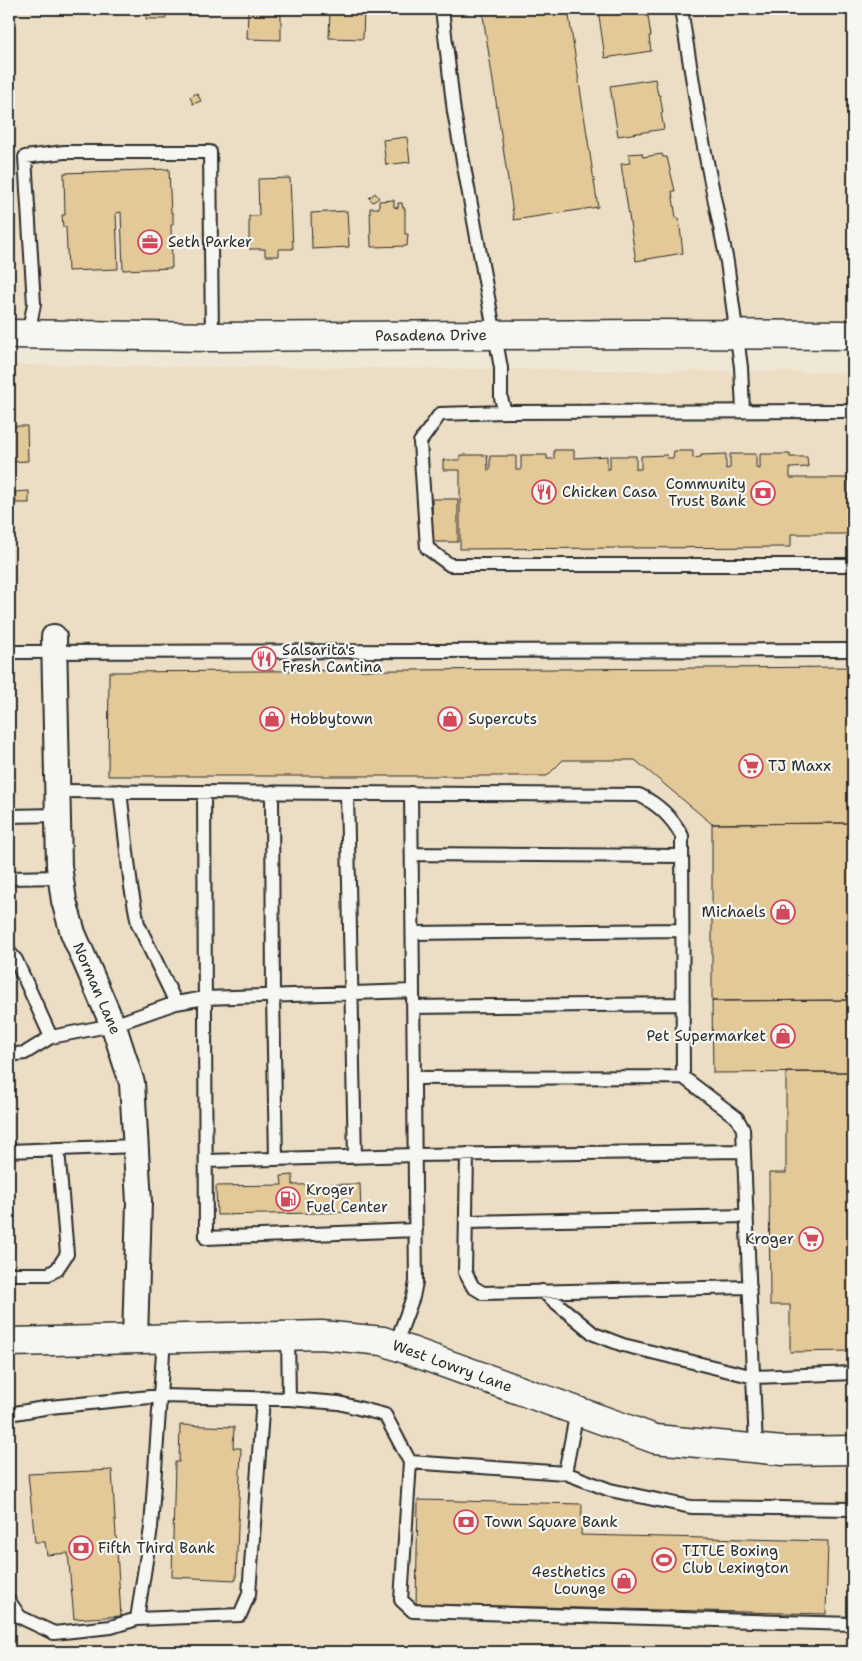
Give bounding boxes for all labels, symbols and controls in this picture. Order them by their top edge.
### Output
office icon: Seth Parker [137,229,163,255]
place label: Seth Parker [168,232,252,252]
street label: Pasadena Drive [375,325,487,346]
place label: Community Trust Bank [666,474,746,511]
restaurant icon: Chicken Casa [531,479,557,505]
bank icon: Community Trust Bank [750,480,776,506]
place label: Chicken Casa [562,482,658,502]
place label: Salsarita's Fresh Cantina [282,640,383,677]
restaurant icon: Salsarita's Fresh Cantina [251,646,277,672]
shop icon: Hobbytown [259,706,285,732]
shop icon: Supercuts [437,706,463,732]
place label: Hobbytown [290,709,373,729]
place label: Supercuts [468,709,537,729]
supermarket icon: TJ Maxx [738,753,764,779]
place label: TJ Maxx [768,756,831,776]
shop icon: Michaels [770,899,796,925]
place label: Michaels [702,902,766,922]
street label: Norman Lane [68,939,126,1037]
shop icon: Pet Supermarket [770,1023,796,1049]
place label: Pet Supermarket [647,1026,766,1046]
place label: Kroger Fuel Center [306,1180,388,1217]
fuel station icon: Kroger Fuel Center [275,1186,301,1212]
supermarket icon: Kroger [798,1226,824,1252]
place label: Kroger [745,1229,794,1249]
street label: West Lowry Lane [389,1335,515,1397]
bank icon: Town Square Bank [453,1509,479,1535]
place label: Town Square Bank [484,1512,618,1532]
bank icon: Fifth Third Bank [68,1535,94,1561]
place label: Fifth Third Bank [98,1538,215,1558]
place label: TITLE Boxing Club Lexington [682,1541,789,1578]
sports icon: TITLE Boxing Club Lexington [651,1547,677,1573]
place label: 4esthetics Lounge [531,1562,606,1599]
shop icon: 4esthetics Lounge [611,1568,637,1594]

